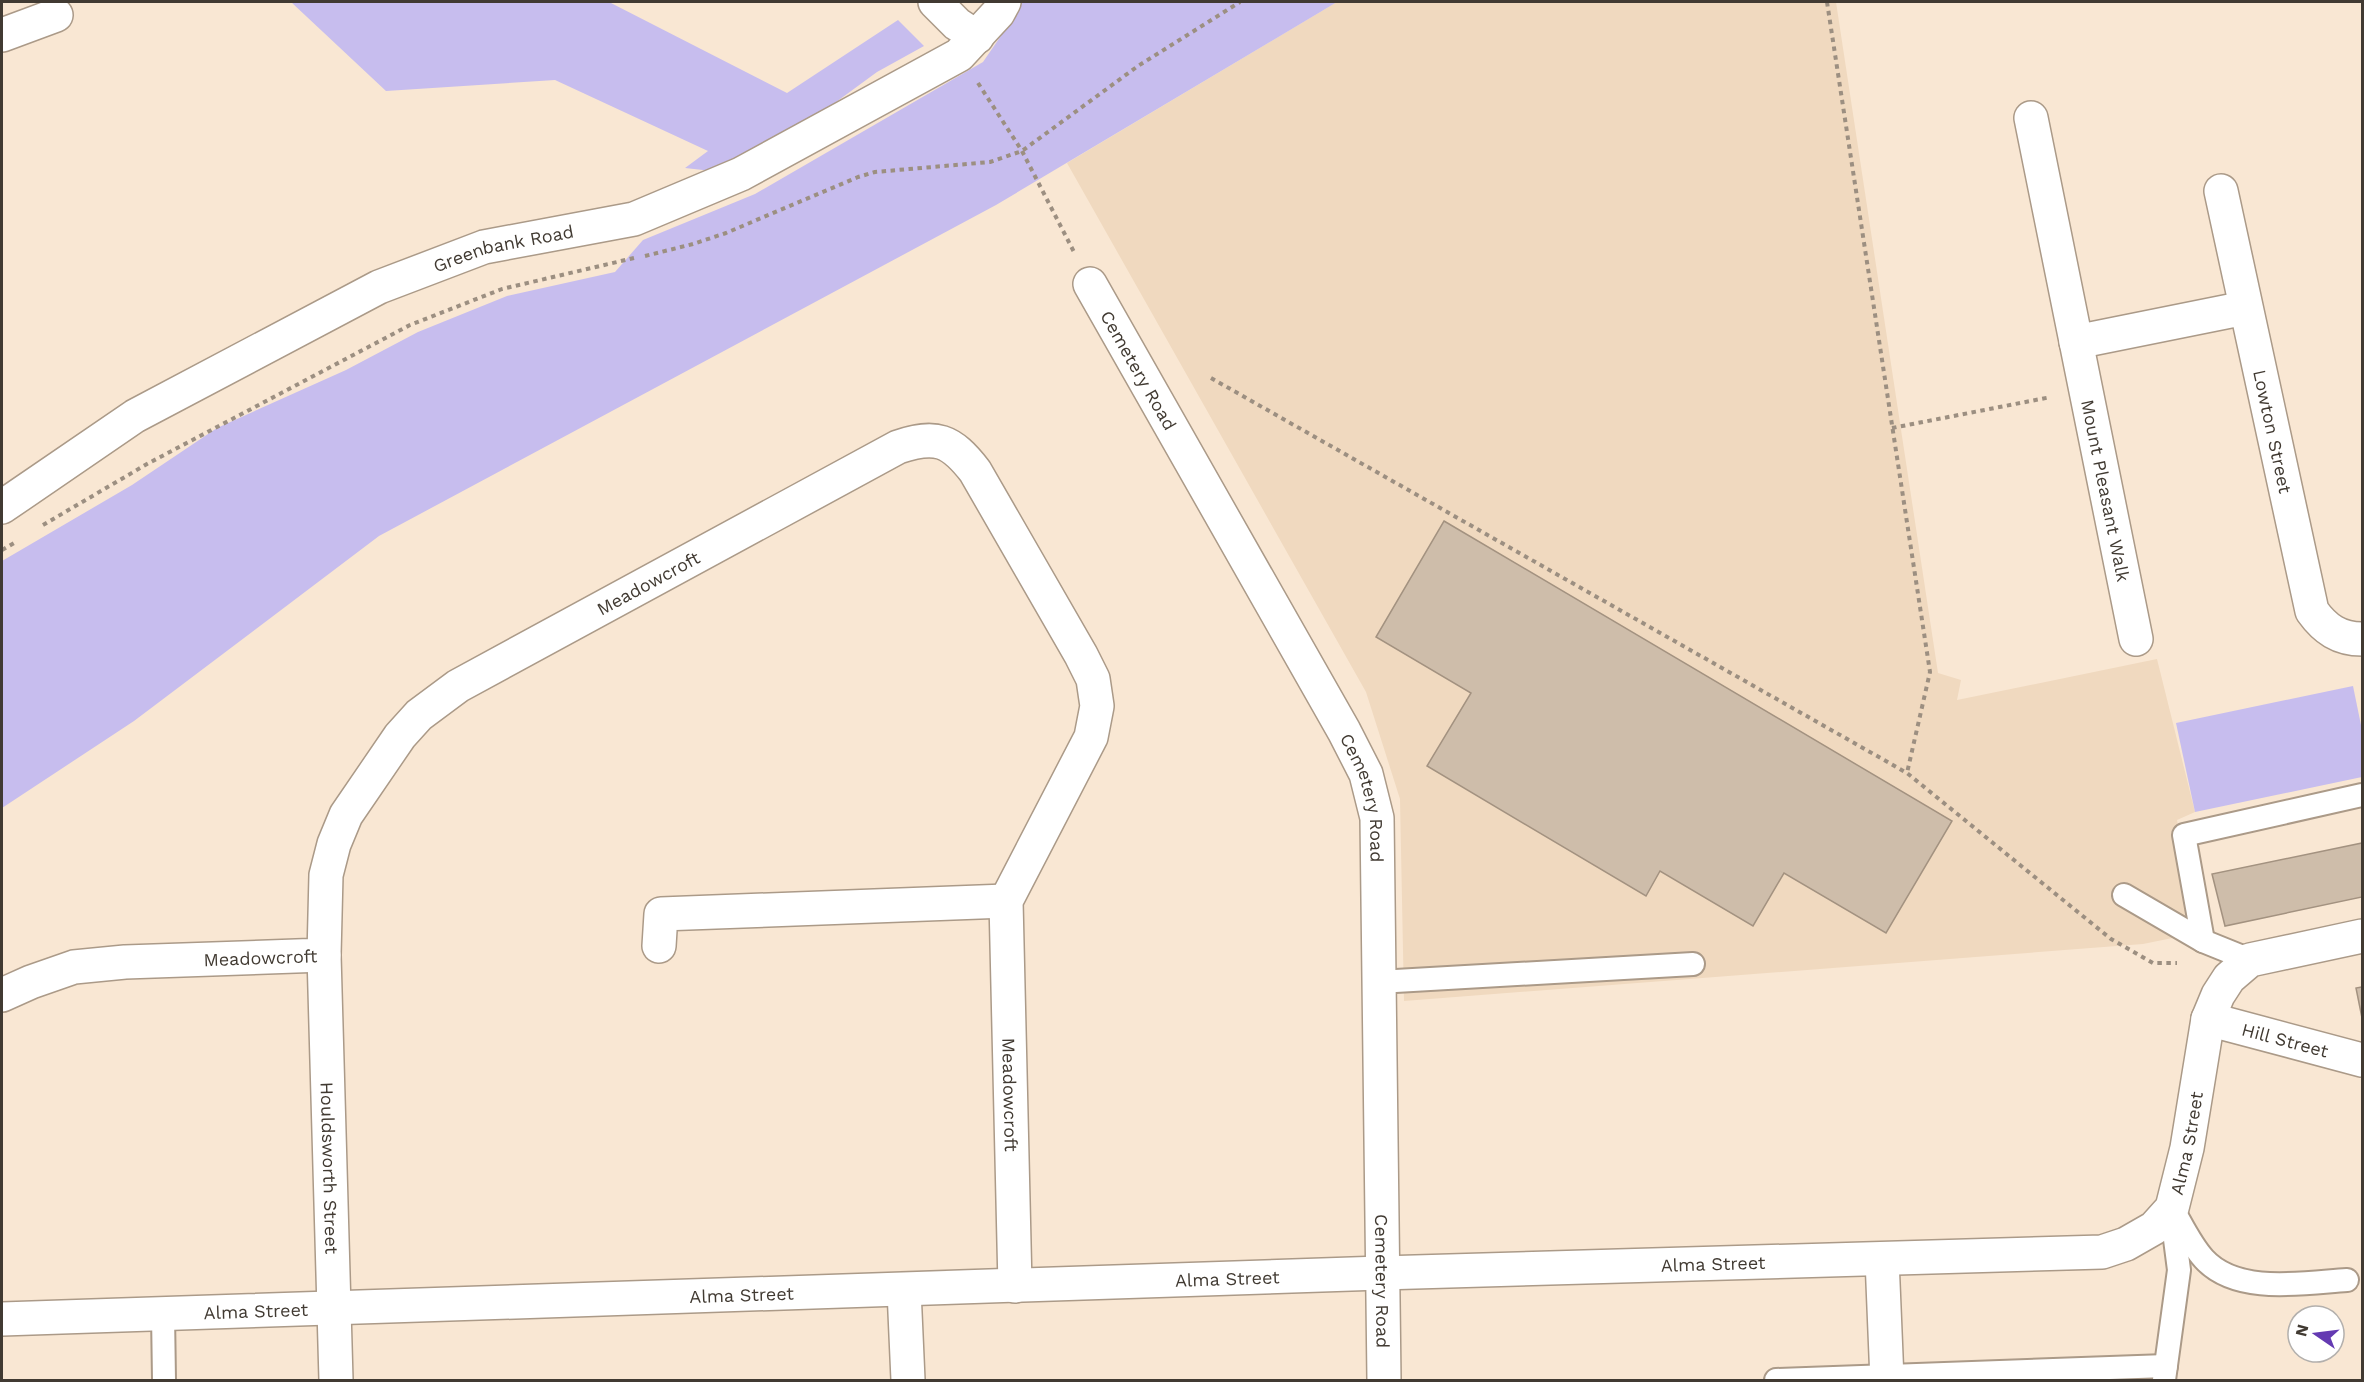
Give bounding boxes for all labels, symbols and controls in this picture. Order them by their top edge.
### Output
street label: Greenbank Road [430,220,575,276]
street label: Cemetery Road [1097,307,1181,434]
street label: Lowton Street [2249,368,2297,496]
street label: Mount Pleasant Walk [2077,398,2135,583]
street label: Meadowcroft [593,546,704,619]
street label: Cemetery Road [1336,730,1388,862]
street label: Meadowcroft [203,945,318,970]
street label: Hill Street [2240,1018,2331,1061]
street label: Meadowcroft [999,1037,1022,1152]
street label: Houldsworth Street [317,1082,343,1255]
street label: Alma Street [2165,1090,2207,1197]
street label: Cemetery Road [1371,1214,1394,1348]
street label: Alma Street [1660,1251,1766,1275]
street label: Alma Street [1175,1266,1280,1290]
street label: Alma Street [689,1282,795,1307]
street label: Alma Street [203,1298,309,1323]
north arrow [2286,1304,2346,1364]
text: N [2291,1322,2313,1339]

